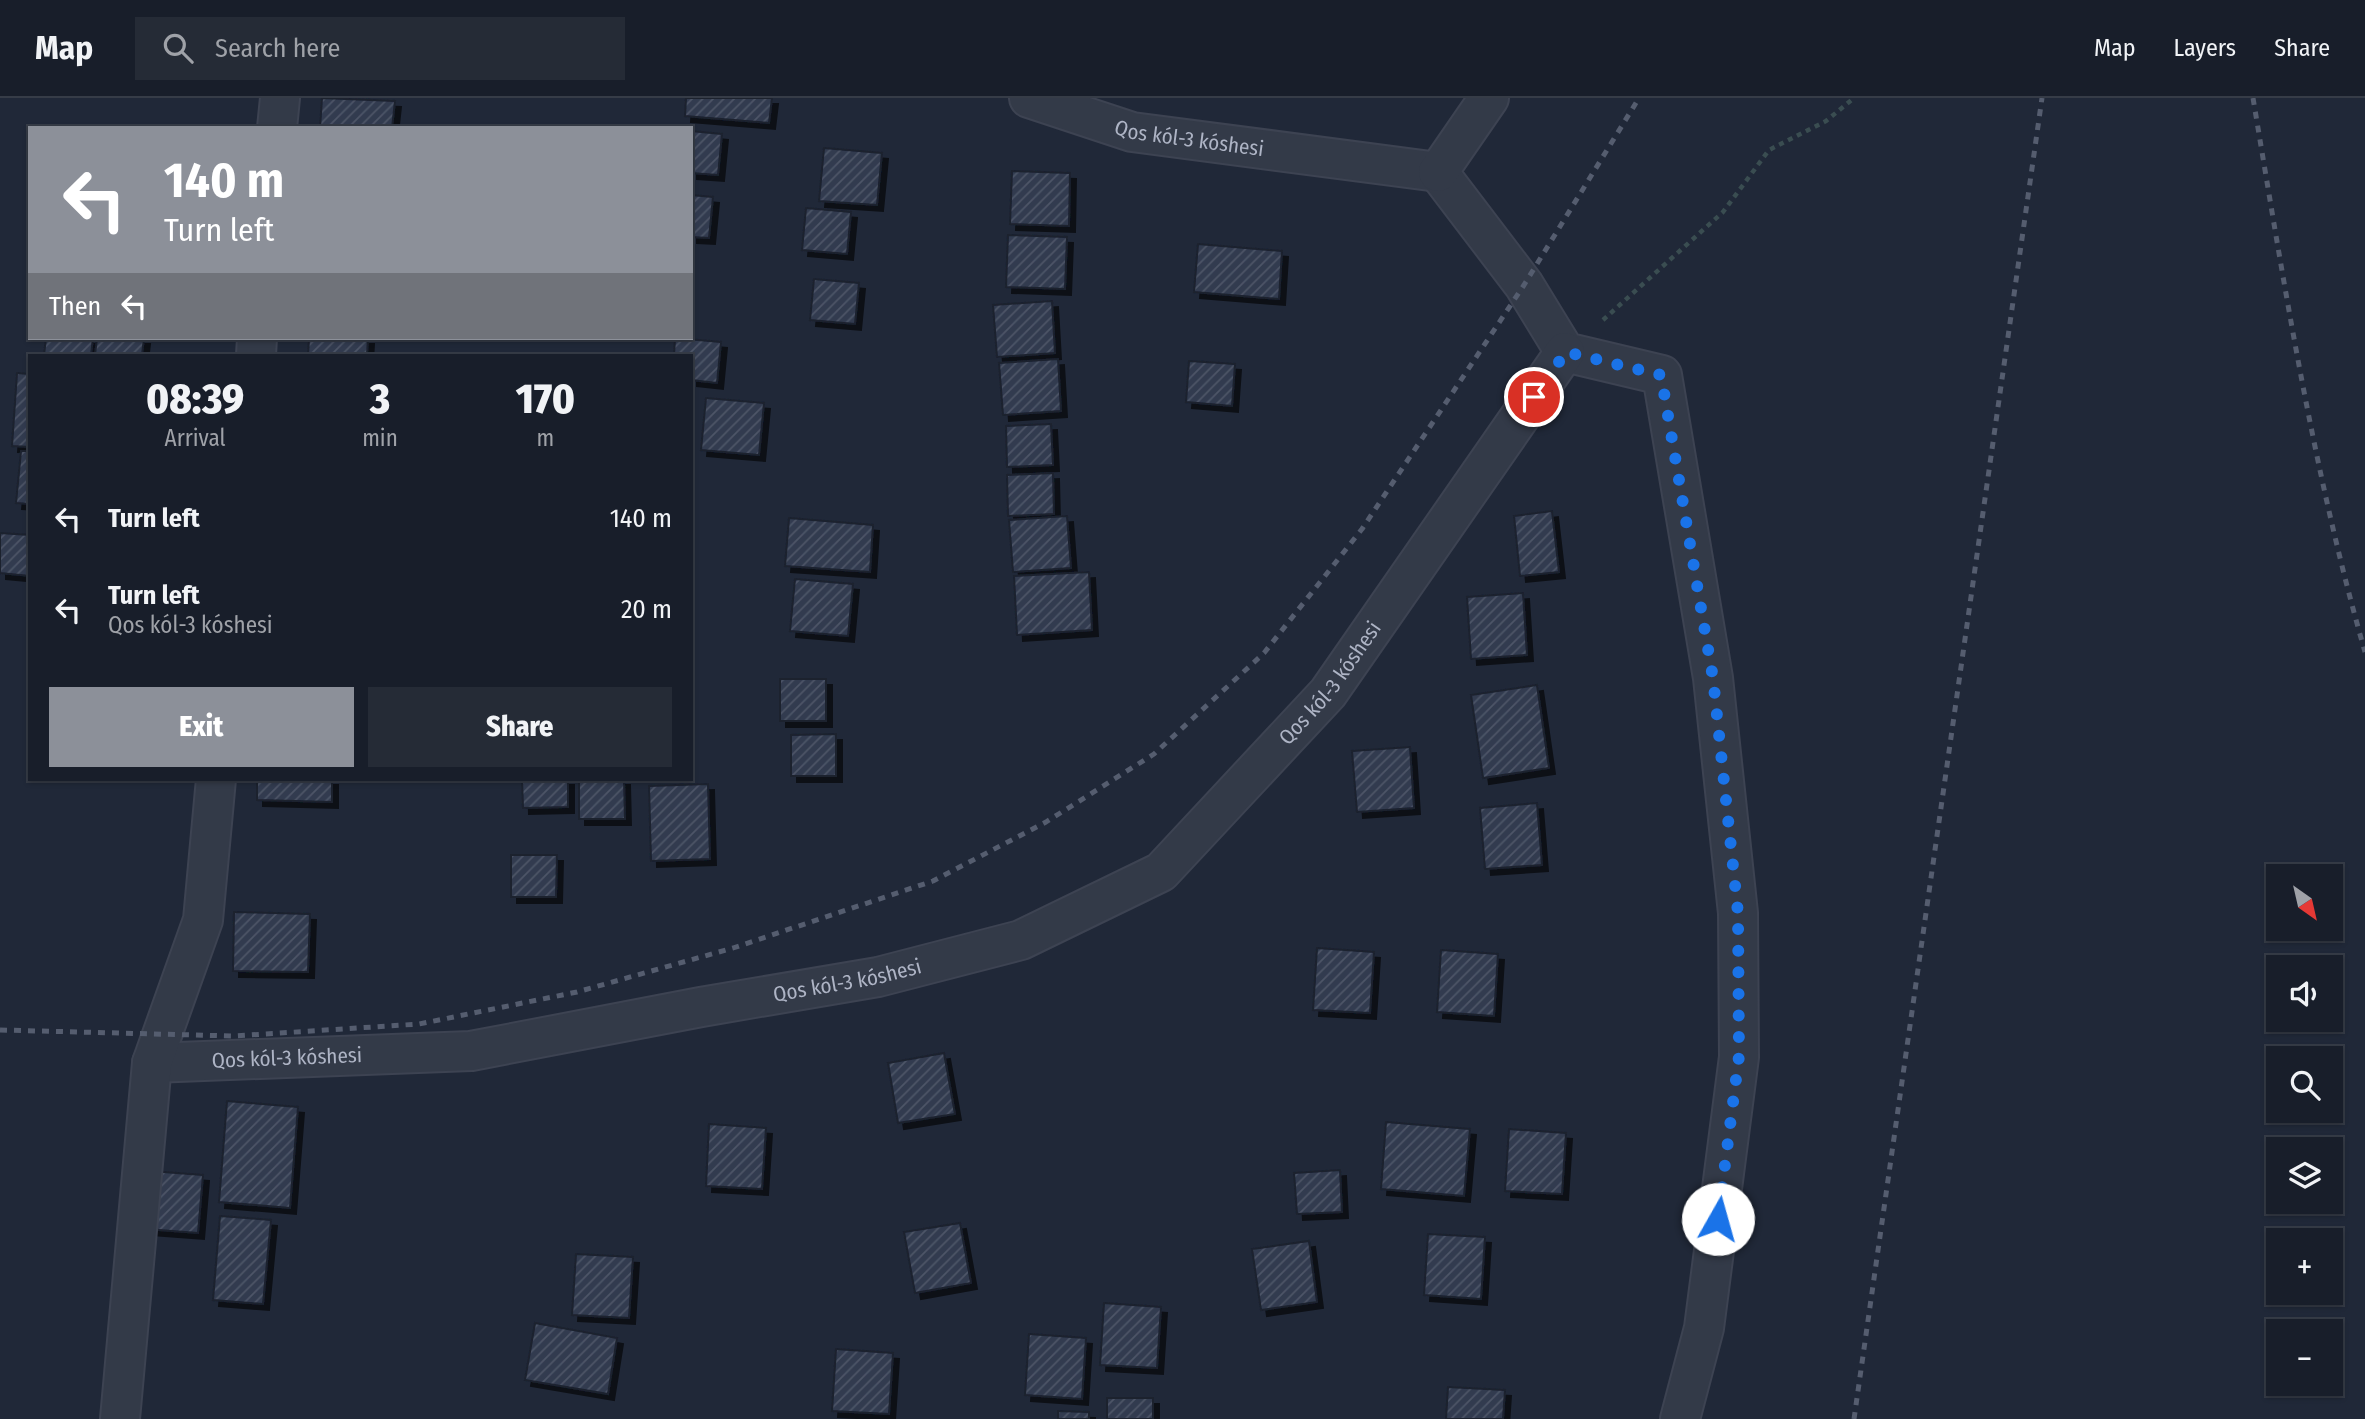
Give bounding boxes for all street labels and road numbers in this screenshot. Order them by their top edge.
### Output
street label: Qos kól-3 kóshesi [1111,114,1265,162]
street label: Qos kól-3 kóshesi [1273,616,1387,750]
street label: Qos kól-3 kóshesi [771,953,924,1008]
street label: Qos kól-3 kóshesi [211,1042,363,1074]

